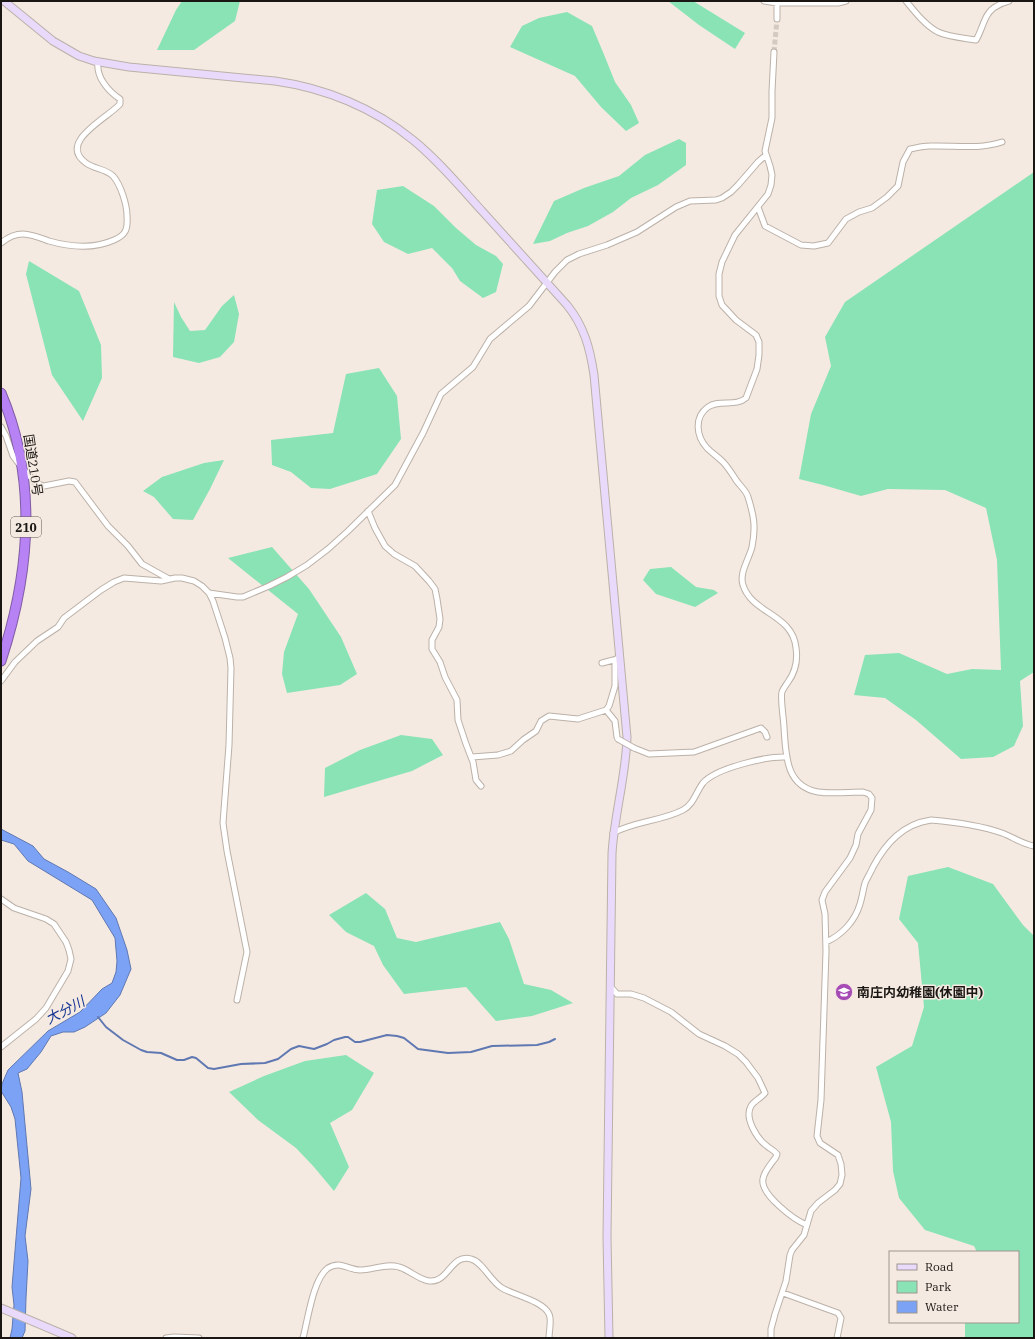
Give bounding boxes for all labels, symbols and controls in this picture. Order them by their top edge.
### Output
street label: 国道210号 [20,433,46,497]
road number: 210 [11,517,41,537]
school or university icon: 南庄内幼稚園(休園中) [834,982,854,1002]
place label: 南庄内幼稚園(休園中) [857,984,984,1001]
water label: 大分川 [42,991,90,1028]
legend [889,1251,1019,1323]
text: Road [925,1259,954,1274]
text: Park [925,1279,951,1294]
text: Water [925,1299,959,1314]

